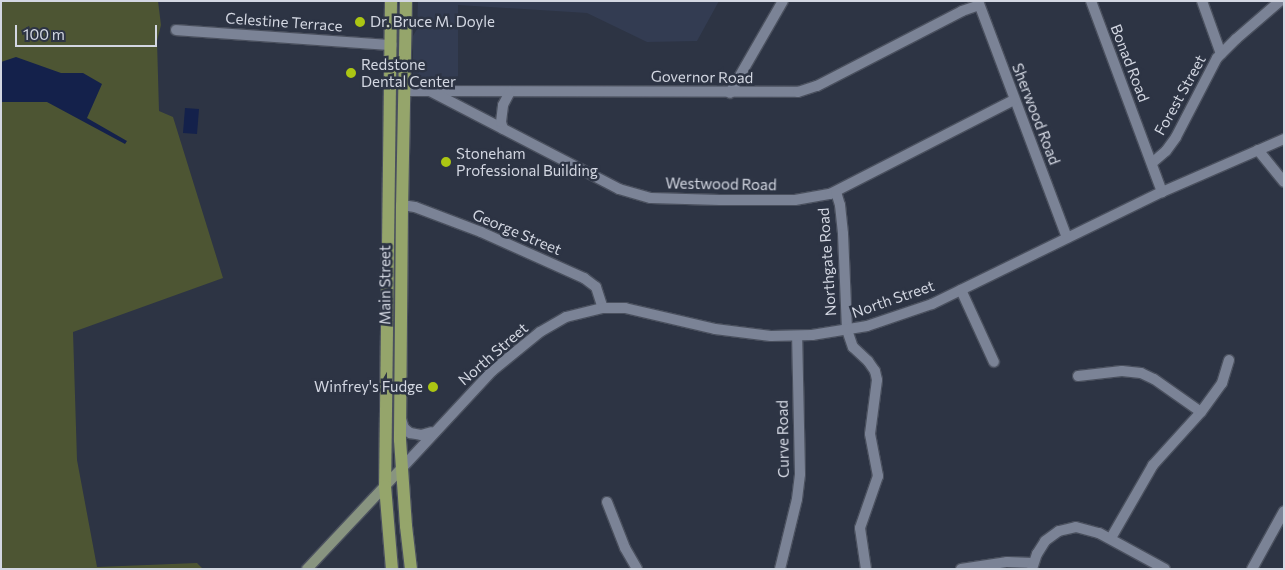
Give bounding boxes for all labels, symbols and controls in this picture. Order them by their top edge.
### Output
street label: Celestine Terrace [225,9,343,35]
place label: Dr. Bruce M. Doyle [370,13,495,31]
scale bar [18,15,160,47]
marker: Dr. Bruce M. Doyle [354,16,366,28]
street label: Bonad Road [1107,22,1153,104]
text: 100 m [23,25,65,43]
street label: Forest Street [1151,52,1209,138]
place label: Redstone Dental Center [361,55,456,90]
street label: Sherwood Road [1008,61,1064,167]
marker: Redstone Dental Center [345,67,357,79]
street label: Governor Road [651,67,753,87]
place label: Stoneham Professional Building [456,144,598,179]
marker: Stoneham Professional Building [440,156,452,168]
street label: Westwood Road [665,174,777,194]
street label: George Street [470,205,564,259]
street label: Northgate Road [814,207,840,317]
street label: Main Street [376,245,394,325]
street label: North Street [849,276,937,322]
street label: North Street [455,319,531,389]
place label: Winfrey's Fudge [314,378,423,396]
marker: Winfrey's Fudge [427,381,439,393]
street label: Curve Road [773,400,793,478]

